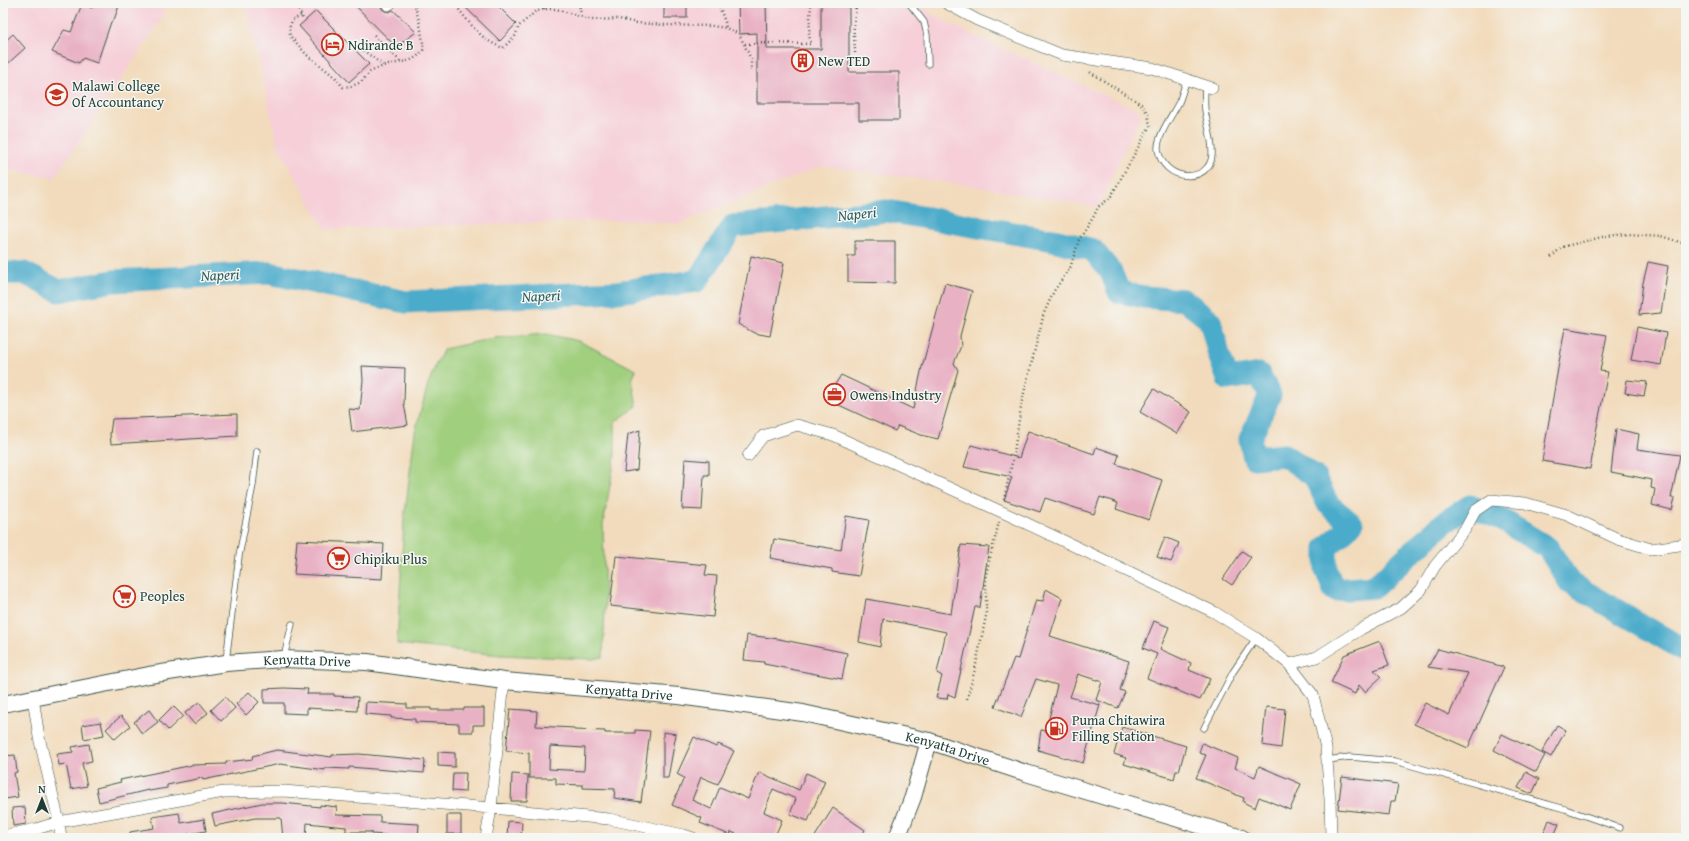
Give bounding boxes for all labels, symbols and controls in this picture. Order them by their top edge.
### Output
hotel icon: Ndirande B [320,32,346,58]
place label: Ndirande B [348,35,414,55]
building icon: New TED [790,48,816,74]
place label: New TED [818,51,870,71]
place label: Malawi College Of Accountancy [72,76,164,112]
school or university icon: Malawi College Of Accountancy [44,81,70,107]
water label: Naperi [837,201,877,226]
water label: Naperi [200,263,240,286]
water label: Naperi [521,284,561,307]
office icon: Owens Industry [822,382,848,408]
place label: Owens Industry [850,385,942,405]
supermarket icon: Chipiku Plus [326,546,352,572]
place label: Chipiku Plus [354,549,427,569]
supermarket icon: Peoples [112,583,138,609]
place label: Peoples [140,586,185,606]
street label: Kenyatta Drive [263,649,351,671]
street label: Kenyatta Drive [585,678,674,705]
place label: Puma Chitawira Filling Station [1072,710,1165,746]
fuel station icon: Puma Chitawira Filling Station [1044,715,1070,741]
street label: Kenyatta Drive [904,726,993,771]
north arrow [22,779,62,819]
text: N [38,781,46,797]

